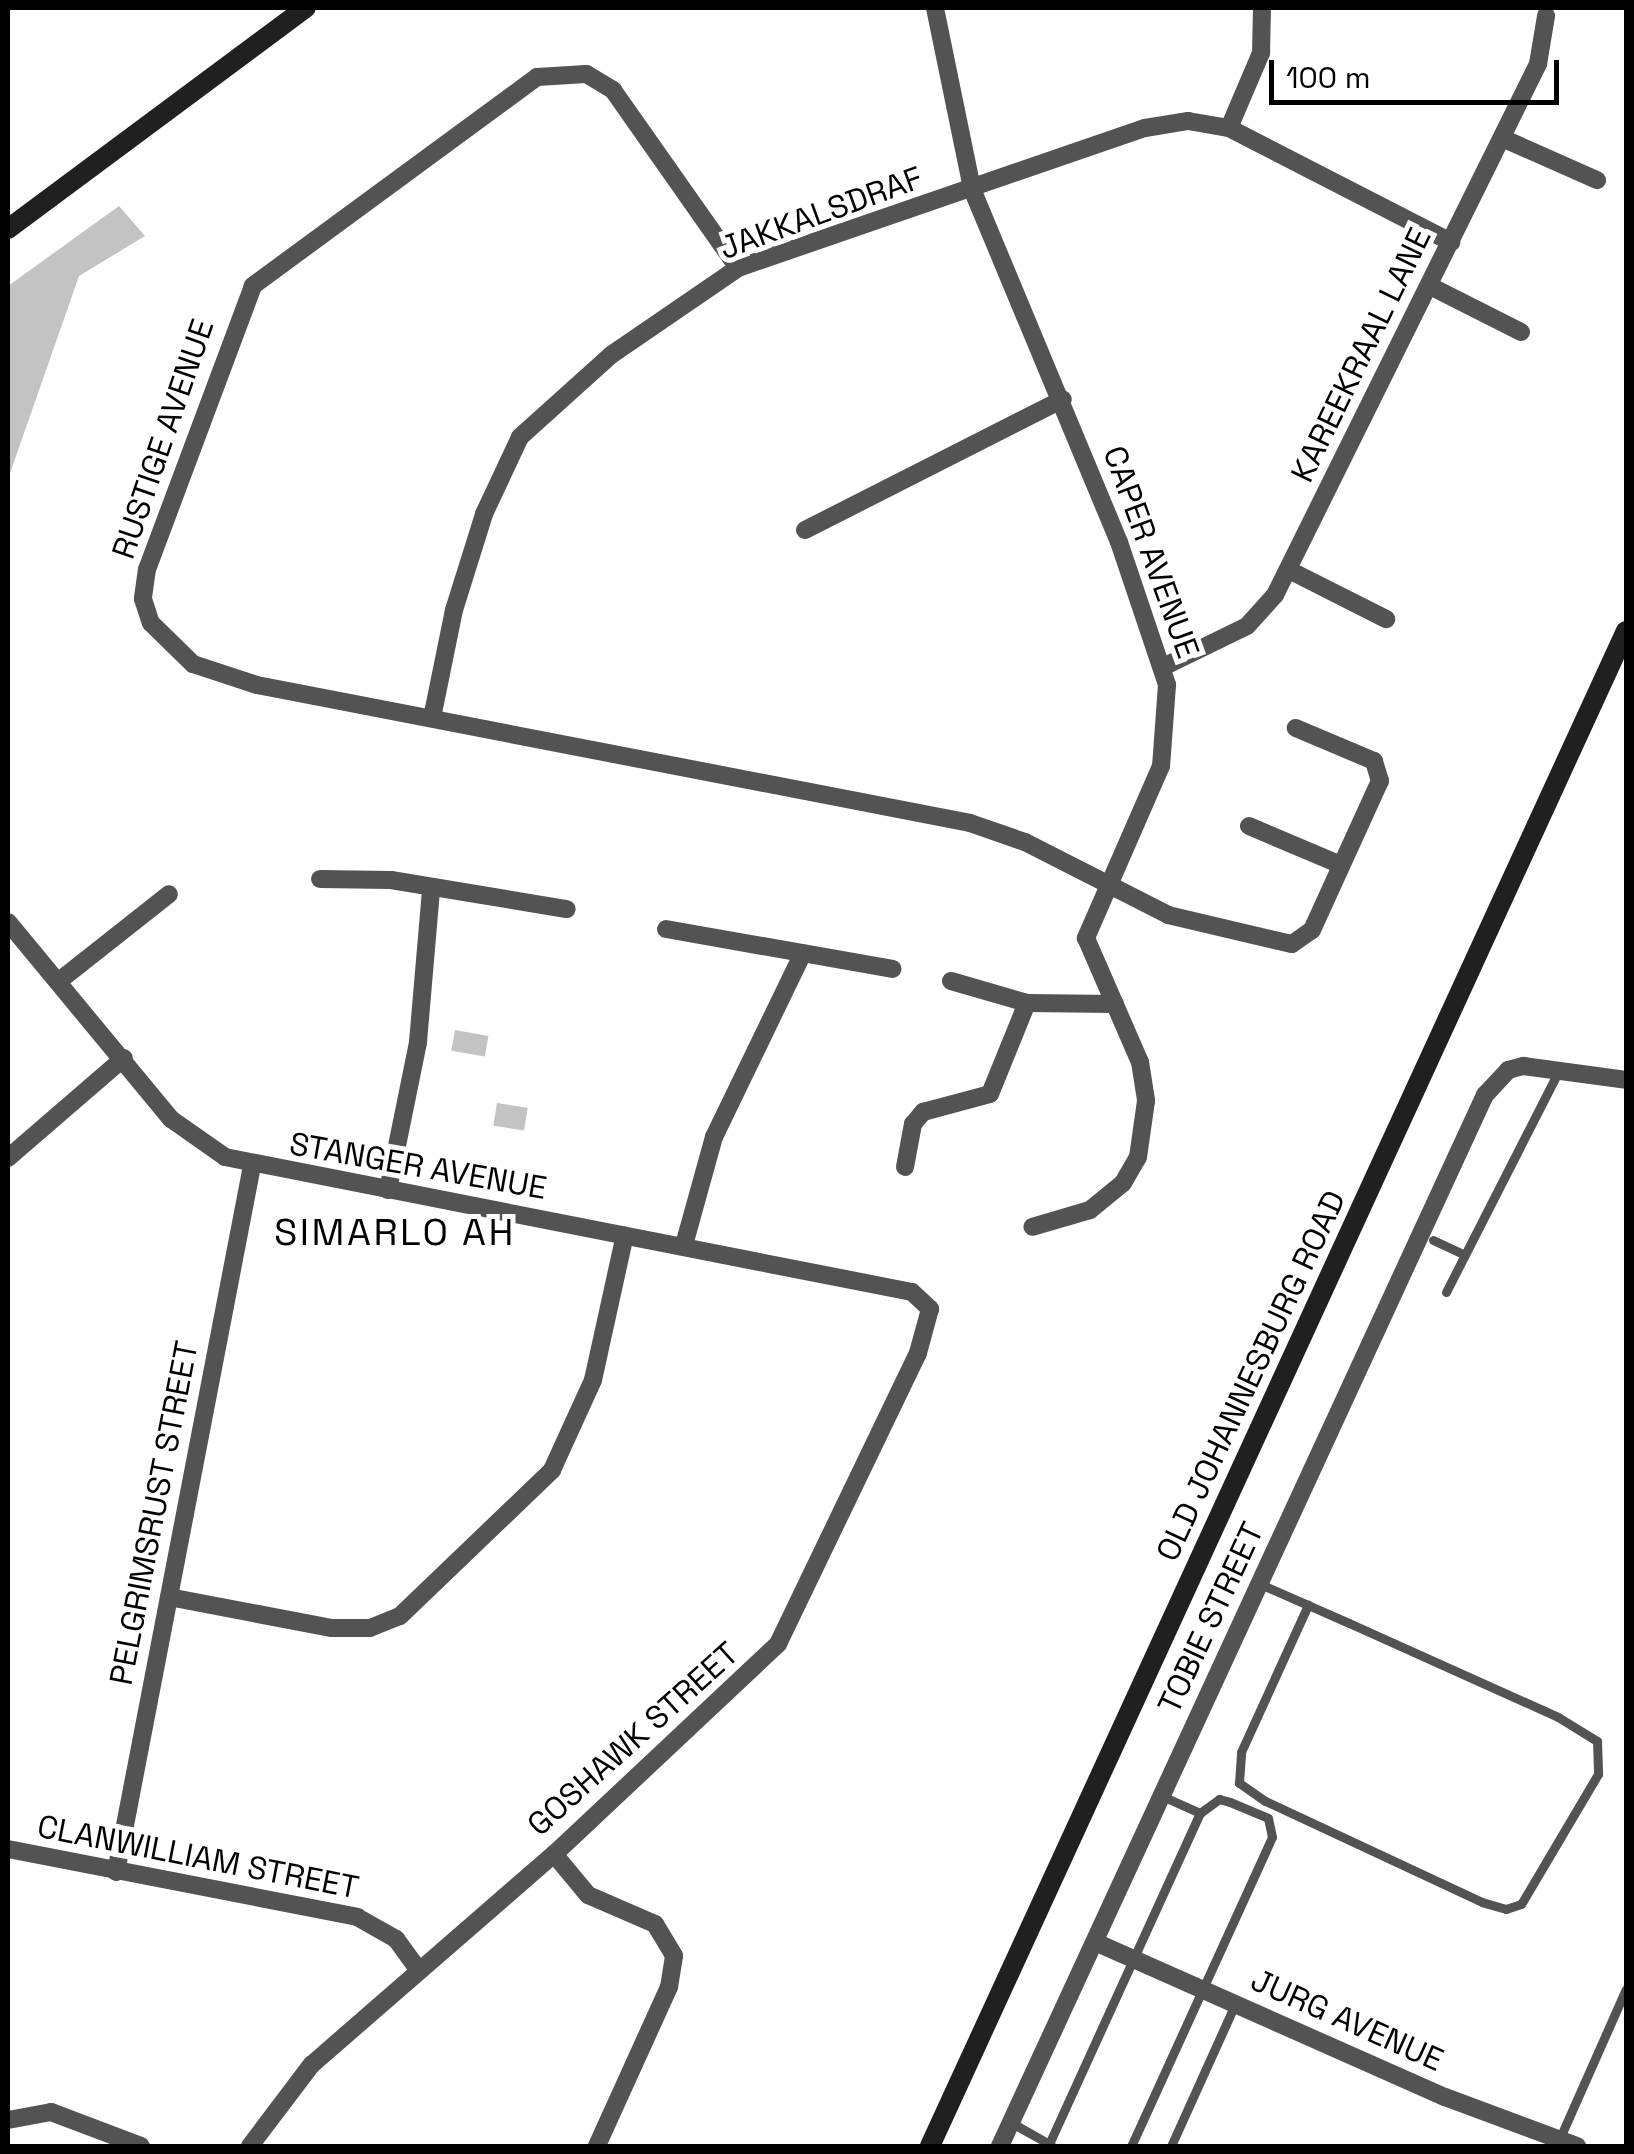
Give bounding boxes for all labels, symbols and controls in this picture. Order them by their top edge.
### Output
scale bar [1274,40,1564,102]
text: 100 m [1286,58,1371,97]
street label: JAKKALSDRAF [714,159,928,267]
street label: KAREEKRAAL LANE [1283,221,1439,489]
street label: RUSTIGE AVENUE [104,314,222,564]
street label: CAPER AVENUE [1095,441,1207,663]
street label: STANGER AVENUE [286,1124,550,1208]
street label: OLD JOHANNESBURG ROAD [1148,1185,1354,1567]
district label: SIMARLO AH [274,1210,516,1256]
street label: PELGRIMSRUST STREET [102,1337,206,1689]
street label: TOBIE STREET [1150,1516,1272,1720]
street label: GOSHAWK STREET [520,1634,746,1844]
street label: CLANWILLIAM STREET [34,1807,362,1907]
street label: JURG AVENUE [1245,1960,1449,2080]

